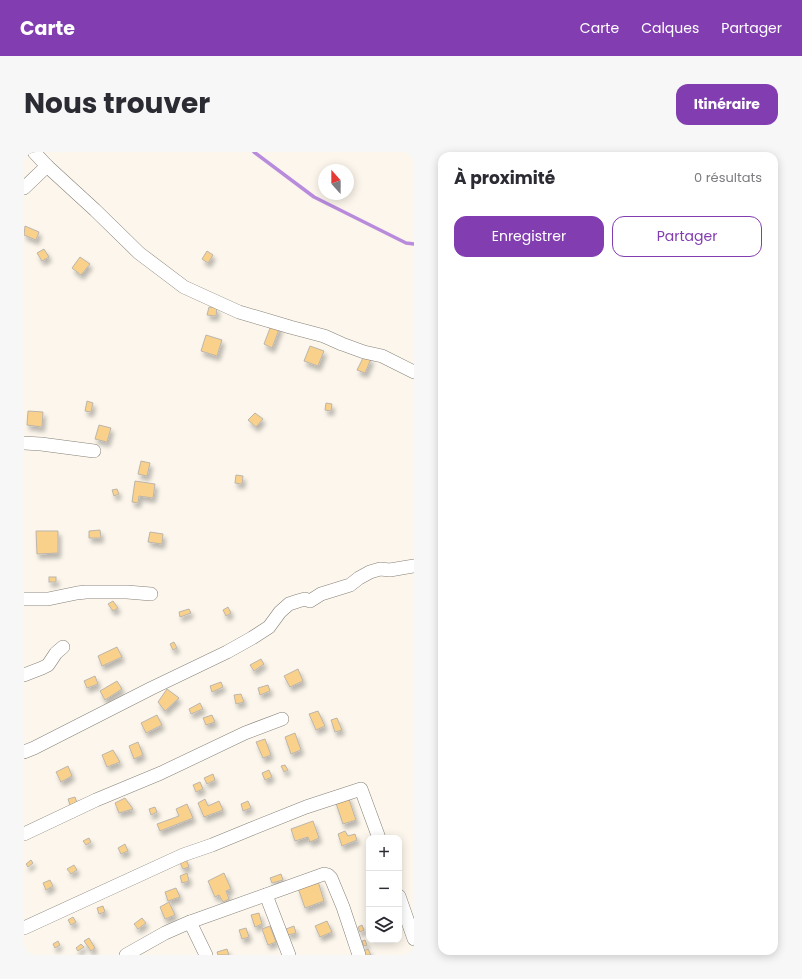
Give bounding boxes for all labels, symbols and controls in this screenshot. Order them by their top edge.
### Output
text: Carte [20,15,75,42]
text: Carte [580,18,619,38]
text: Calques [641,18,699,38]
text: Partager [721,18,782,38]
text: Nous trouver [24,84,210,123]
button: Itinéraire [676,84,778,125]
north arrow [318,164,354,200]
text: À proximité [454,166,555,190]
text: 0 résultats [694,168,762,187]
button: Enregistrer [454,216,604,257]
button: Partager [612,216,762,257]
map controls [366,835,402,943]
button: + [366,835,402,871]
button: − [366,871,402,907]
button: layers [366,907,402,943]

